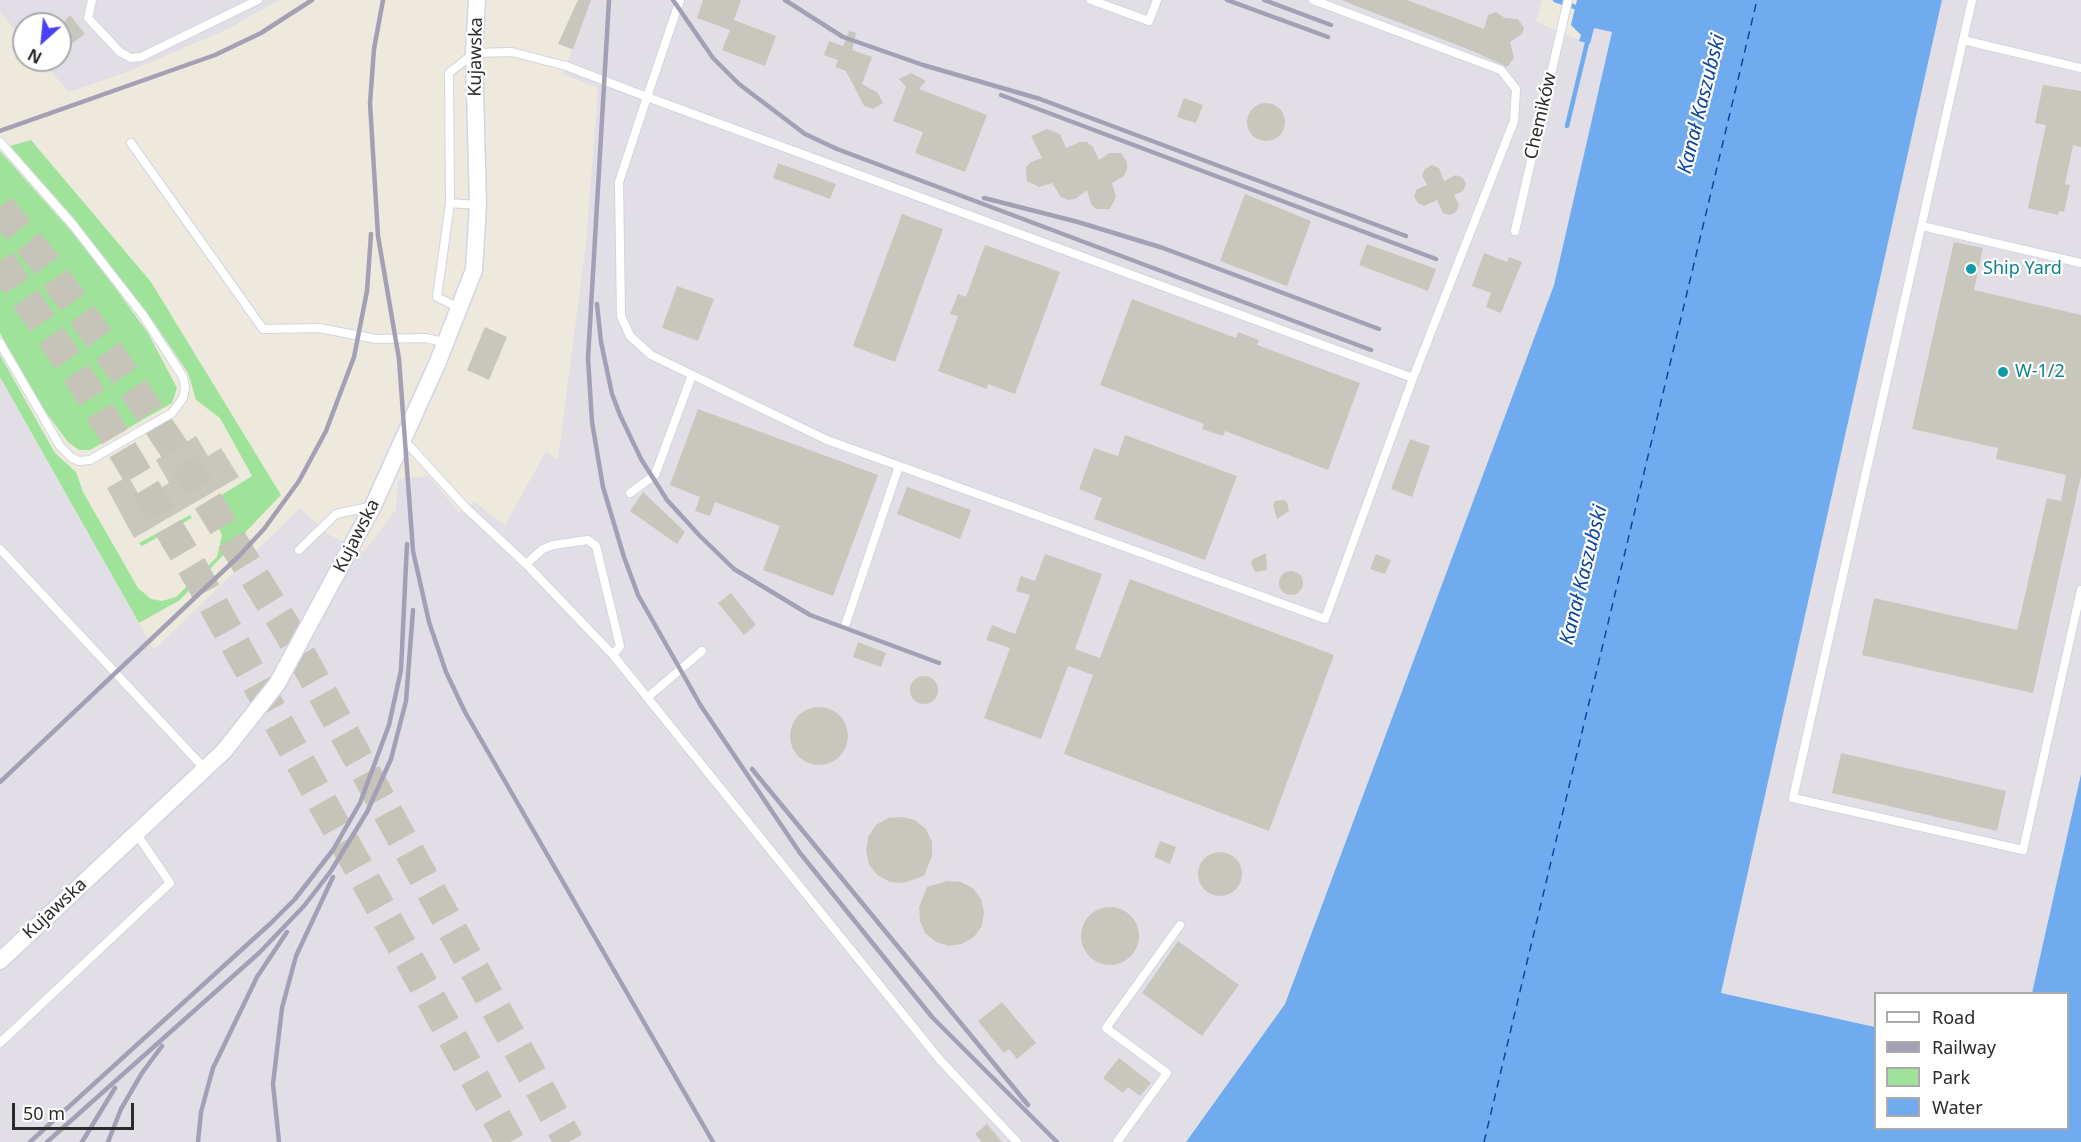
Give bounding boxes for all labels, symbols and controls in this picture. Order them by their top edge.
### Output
north arrow [12,12,72,72]
street label: Kujawska [465,17,487,97]
water label: Kanał Kaszubski [1673,32,1731,176]
text: N [24,44,46,69]
street label: Chemików [1521,70,1561,162]
place label: Ship Yard [1983,258,2062,280]
marker: Ship Yard [1964,262,1978,276]
place label: W-1/2 [2015,361,2065,383]
marker: W-1/2 [1996,365,2010,379]
street label: Kujawska [329,496,385,576]
water label: Kanał Kaszubski [1555,503,1613,647]
street label: Kujawska [19,874,91,944]
legend [1874,992,2069,1130]
text: Road [1932,1005,1975,1029]
text: Railway [1932,1035,1996,1059]
text: Park [1932,1065,1970,1089]
scale bar [15,1091,136,1129]
text: Water [1932,1095,1983,1119]
text: 50 m [23,1101,65,1125]

